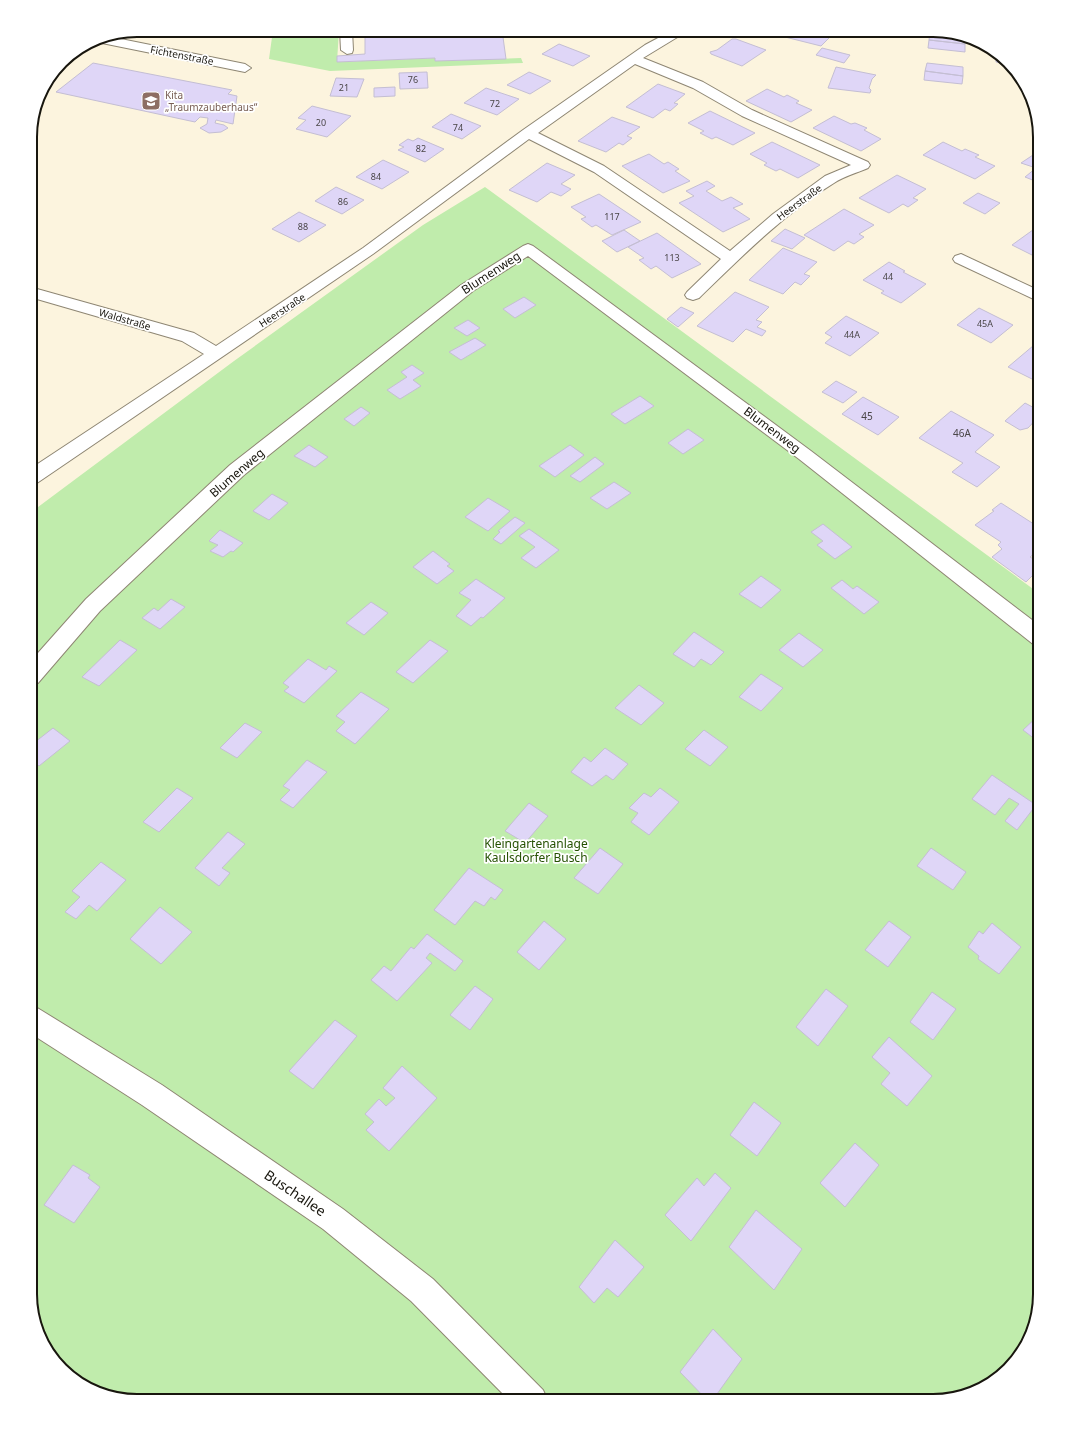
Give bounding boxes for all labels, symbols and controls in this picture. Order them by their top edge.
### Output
street label: Fichtenstraße [149,42,215,68]
house number: 76 [408,73,418,86]
house number: 21 [339,81,349,94]
place label: Kita „Traumzauberhaus“ [165,88,258,114]
school or university icon: Kita „Traumzauberhaus“ [140,90,162,112]
house number: 72 [490,97,500,110]
house number: 20 [316,116,326,129]
house number: 74 [453,121,463,134]
house number: 82 [416,142,426,155]
house number: 84 [371,170,381,183]
street label: Heerstraße [774,181,825,223]
house number: 86 [338,195,348,208]
house number: 117 [604,210,620,223]
house number: 88 [298,220,308,233]
street label: Blumenweg [458,247,524,298]
house number: 113 [664,251,680,264]
house number: 44 [883,270,893,283]
street label: Heerstraße [256,290,308,330]
street label: Waldstraße [97,305,153,333]
house number: 45A [977,317,993,330]
house number: 44A [844,328,860,341]
street label: Blumenweg [740,403,804,457]
house number: 45 [861,409,873,423]
house number: 46A [953,426,972,440]
street label: Blumenweg [206,444,268,501]
park label: Kleingartenanlage Kaulsdorfer Busch [484,835,588,866]
street label: Buschallee [261,1165,330,1220]

